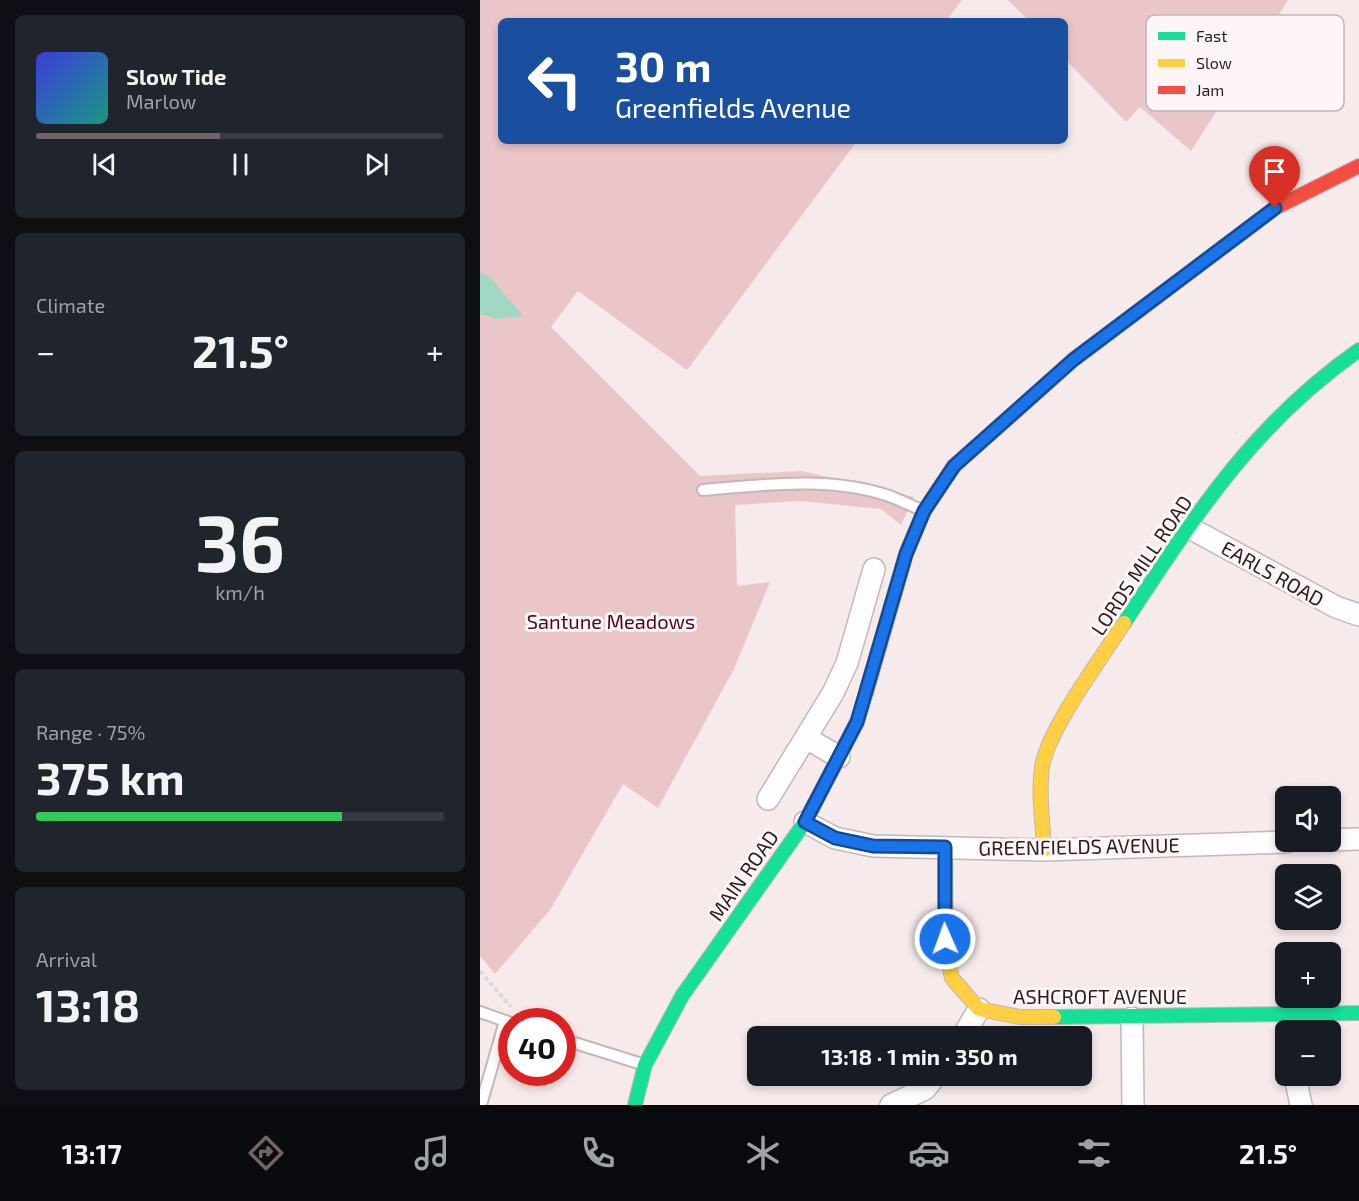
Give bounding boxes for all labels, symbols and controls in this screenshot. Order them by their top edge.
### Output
legend [1146,15,1344,111]
text: Fast [1196,26,1227,45]
text: 30 m [615,40,711,90]
icon: left [516,42,594,120]
text: Slow [1196,53,1232,72]
text: Slow Tide [126,63,226,89]
text: Jam [1196,80,1224,99]
text: Marlow [126,89,196,113]
text: Greenfields Avenue [615,91,851,123]
pin [1249,146,1300,208]
icon: previous [88,148,121,181]
icon: pause [224,148,257,181]
icon: next [360,148,393,181]
icon: arrive [1258,155,1291,188]
text: Climate [36,293,105,317]
text: 21.5° [192,323,289,377]
text: − [36,331,55,371]
text: + [426,331,444,371]
street label: LORDS MILL ROAD [1085,491,1197,639]
text: 36 [195,494,285,588]
street label: EARLS ROAD [1218,535,1328,611]
text: km/h [215,580,265,604]
park label: Santune Meadows [527,609,695,633]
text: Range · 75% [36,720,145,744]
text: 375 km [36,750,185,804]
map controls [1275,786,1341,1086]
button: sound [1275,786,1341,852]
street label: MAIN ROAD [703,825,783,925]
street label: GREENFIELDS AVENUE [978,832,1180,860]
button: layers [1275,864,1341,930]
position arrow [913,907,977,971]
button: + [1275,942,1341,1008]
text: Arrival [36,947,97,971]
text: 13:18 [36,977,140,1031]
street label: ASHCROFT AVENUE [1013,984,1187,1008]
speed limit sign: 40 [498,1008,576,1086]
button: − [1275,1020,1341,1086]
text: 13:18 · 1 min · 350 m [821,1043,1018,1069]
icon: directions [245,1132,287,1174]
icon: music [411,1132,453,1174]
icon: phone [577,1132,619,1174]
icon: climate [742,1132,784,1174]
icon: car [908,1132,950,1174]
icon: filters [1073,1132,1115,1174]
text: 13:17 [62,1137,122,1169]
text: 21.5° [1239,1137,1297,1169]

